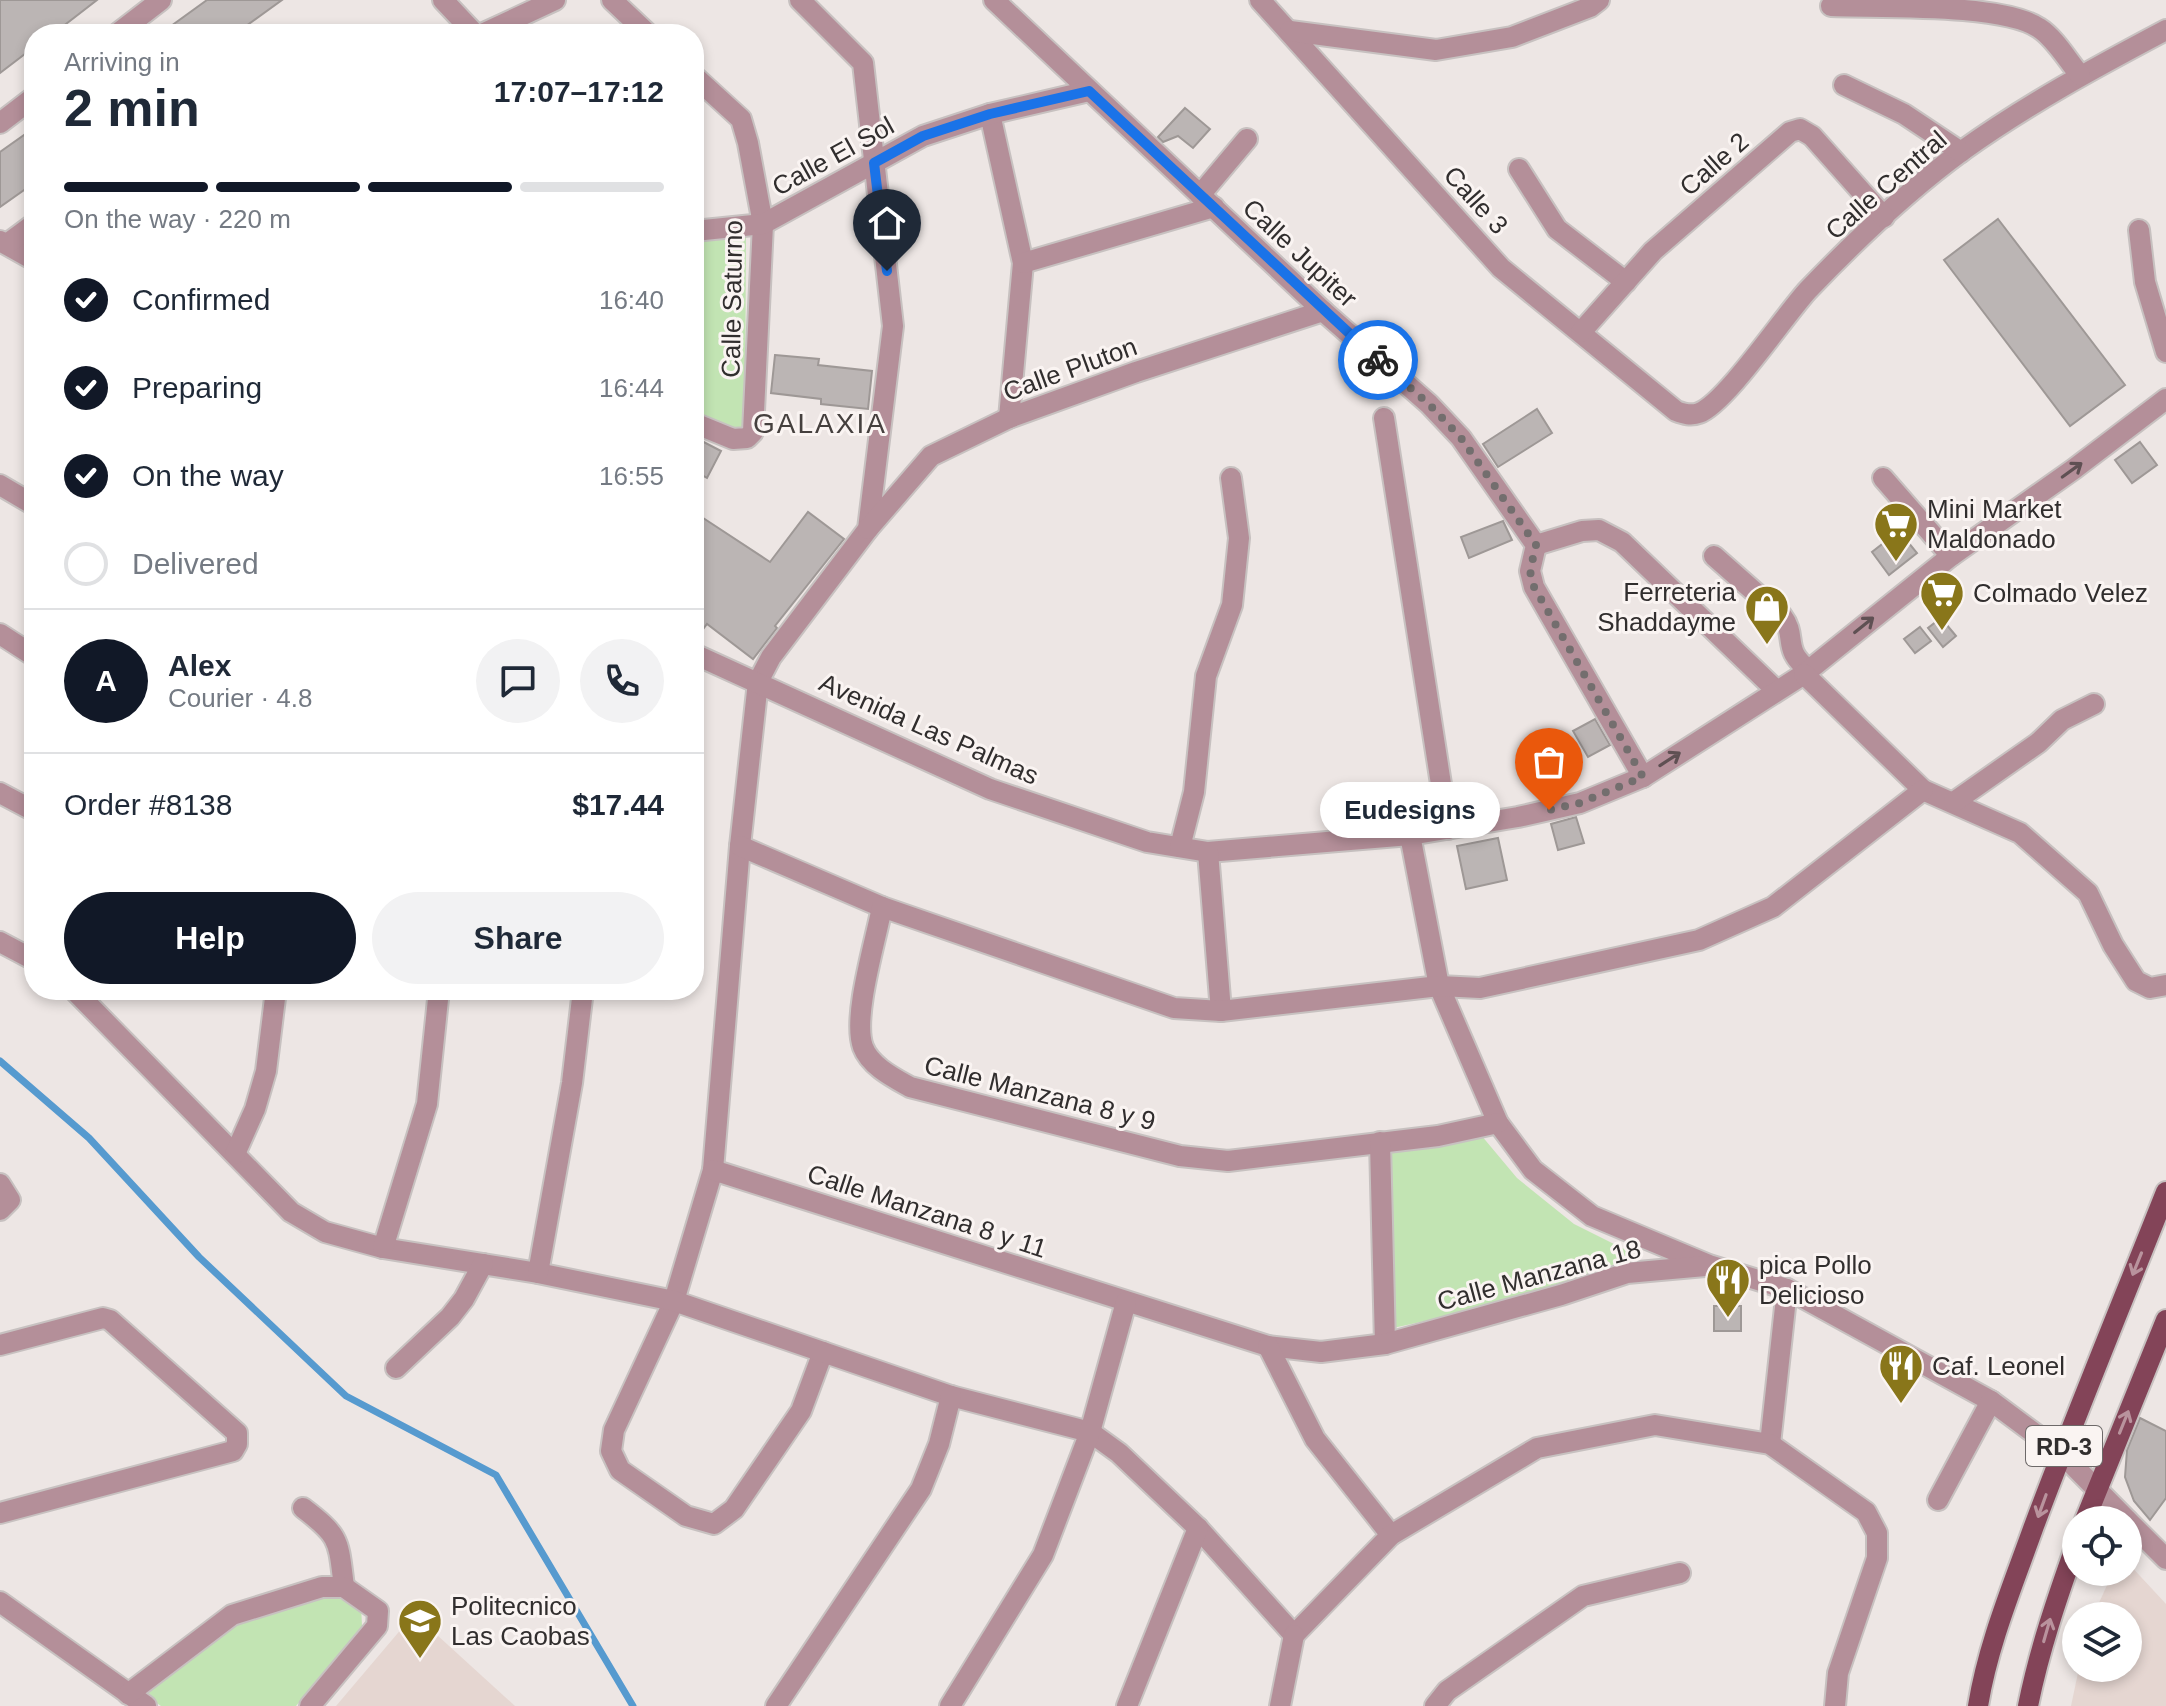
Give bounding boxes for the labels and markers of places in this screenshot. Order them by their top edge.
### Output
pin [853,189,921,271]
place label: Mini Market Maldonado [1927,494,2062,554]
supermarket icon: Mini Market Maldonado [1872,500,1920,563]
supermarket icon: Colmado Velez [1918,569,1966,632]
place label: Ferreteria Shaddayme [1597,577,1737,637]
place label: Colmado Velez [1973,578,2148,608]
shop icon: Ferreteria Shaddayme [1743,583,1791,646]
pin [1515,728,1583,810]
callout: Eudesigns [1321,782,1501,838]
place label: pica Pollo Delicioso [1759,1250,1872,1310]
restaurant icon: pica Pollo Delicioso [1704,1256,1752,1319]
restaurant icon: Caf. Leonel [1877,1342,1925,1405]
place label: Caf. Leonel [1932,1351,2065,1381]
place label: Politecnico Las Caobas [451,1591,590,1651]
school or university icon: Politecnico Las Caobas [396,1597,444,1660]

